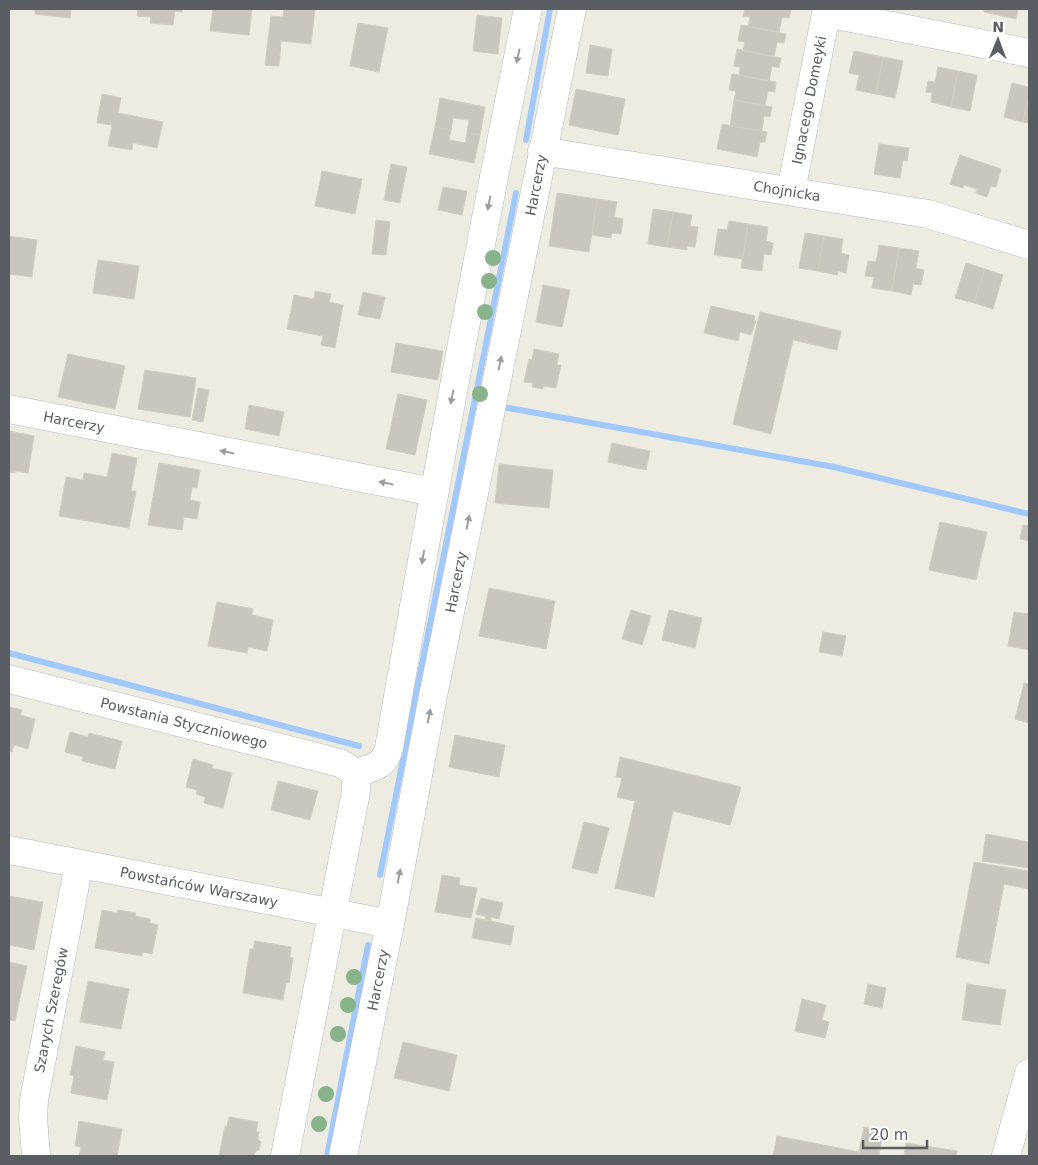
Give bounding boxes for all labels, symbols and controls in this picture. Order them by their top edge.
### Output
north arrow [973,15,1023,65]
text: N [992,19,1004,35]
street label: Ignacego Domeyki [789,34,829,166]
one-way arrow [514,49,522,64]
street label: Harcerzy [522,153,550,217]
street label: Chojnicka [752,178,822,204]
one-way arrow [484,195,492,211]
one-way arrow [496,356,504,371]
one-way arrow [448,390,456,405]
street label: Harcerzy [42,408,106,436]
one-way arrow [218,447,234,455]
one-way arrow [378,478,394,486]
one-way arrow [464,514,472,530]
one-way arrow [418,549,426,565]
street label: Harcerzy [442,550,470,614]
street label: Powstania Styczniowego [99,694,269,752]
one-way arrow [425,708,433,724]
street label: Powstańców Warszawy [119,864,279,910]
one-way arrow [395,867,403,883]
street label: Szarych Szeregów [31,946,71,1074]
street label: Harcerzy [364,948,392,1012]
scale bar [863,1118,927,1150]
text: 20 m [870,1126,908,1144]

